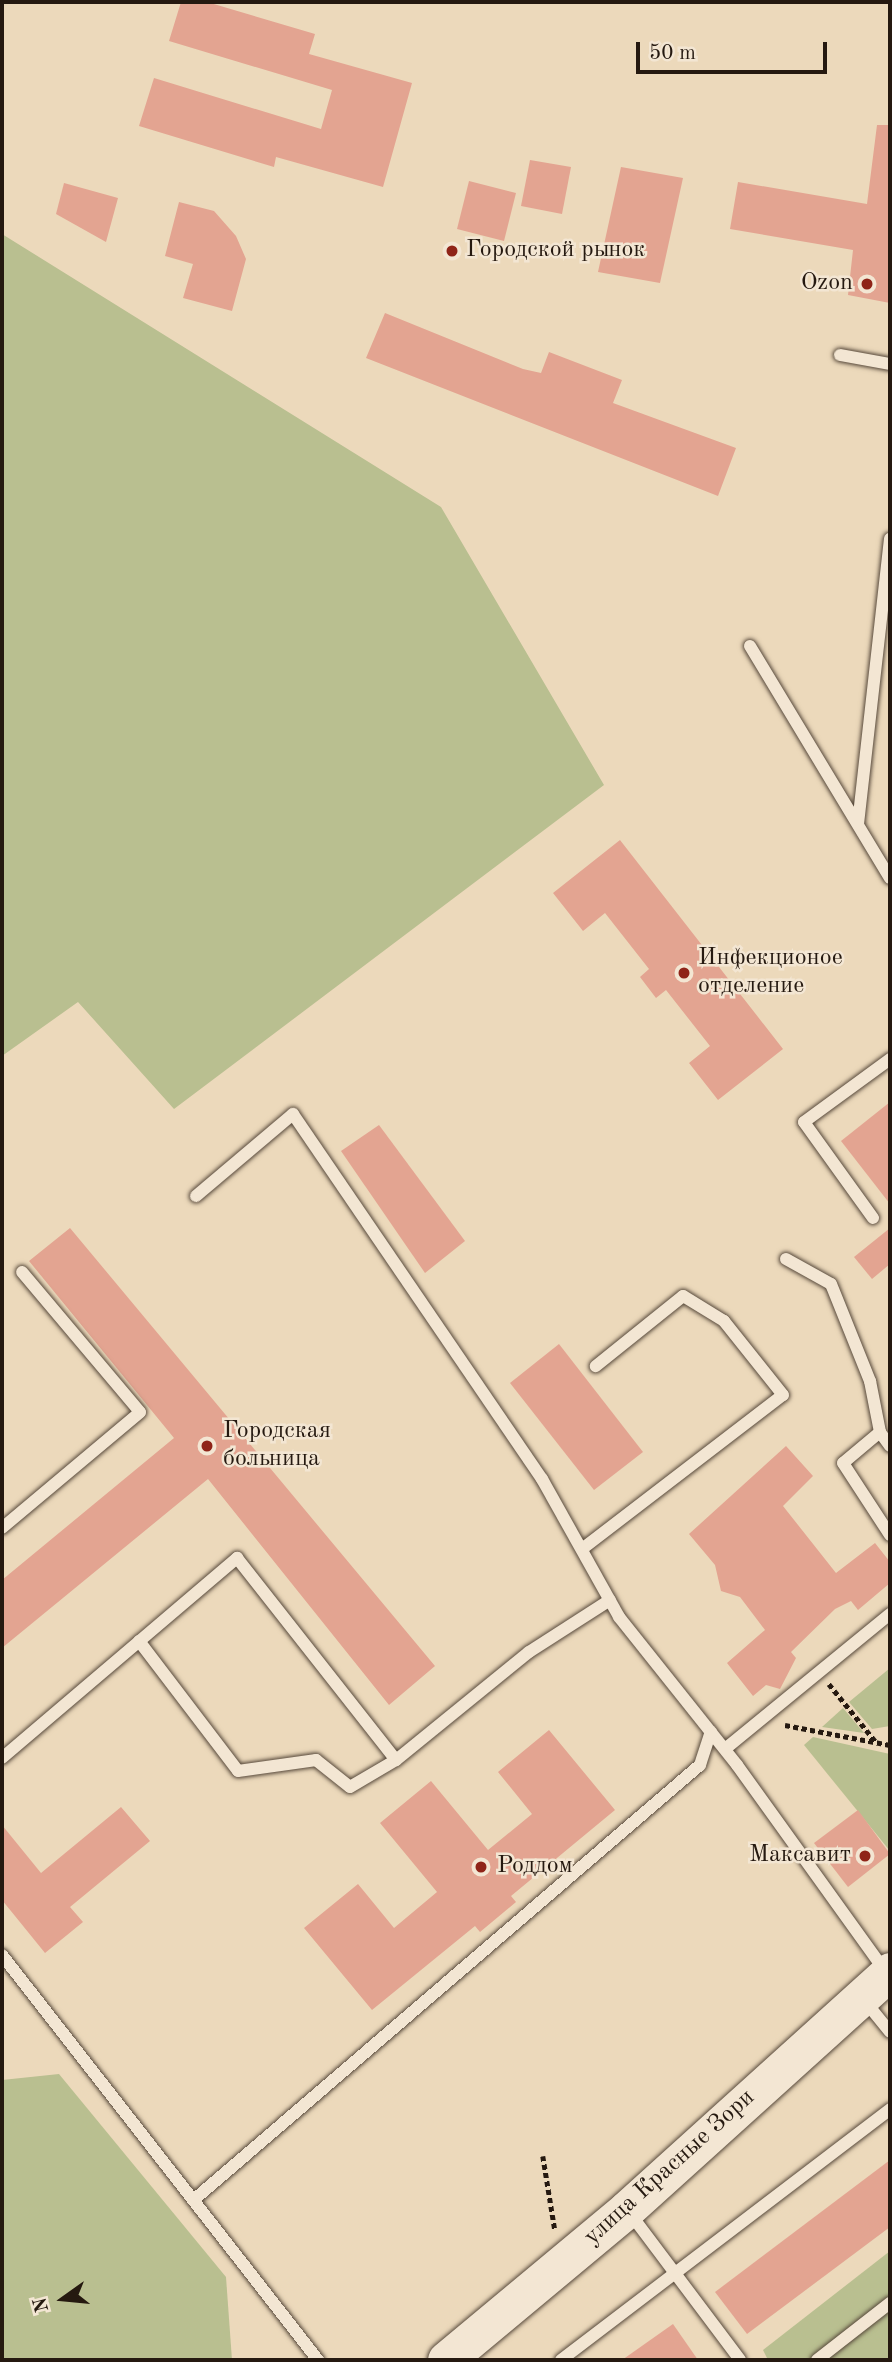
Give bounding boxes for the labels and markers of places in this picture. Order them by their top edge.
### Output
place label: Городской рынок [466,237,645,265]
marker: Городской рынок [444,243,460,259]
place label: Ozon [801,270,853,298]
marker: Ozon [859,276,875,292]
place label: Инфекционое отделение [698,945,843,1001]
marker: Инфекционое отделение [676,965,692,981]
place label: Городская больница [223,1418,331,1474]
marker: Городская больница [197,1436,217,1456]
place label: Максавит [749,1842,851,1870]
marker: Максавит [857,1848,873,1864]
place label: Роддом [497,1853,572,1881]
marker: Роддом [471,1857,491,1877]

